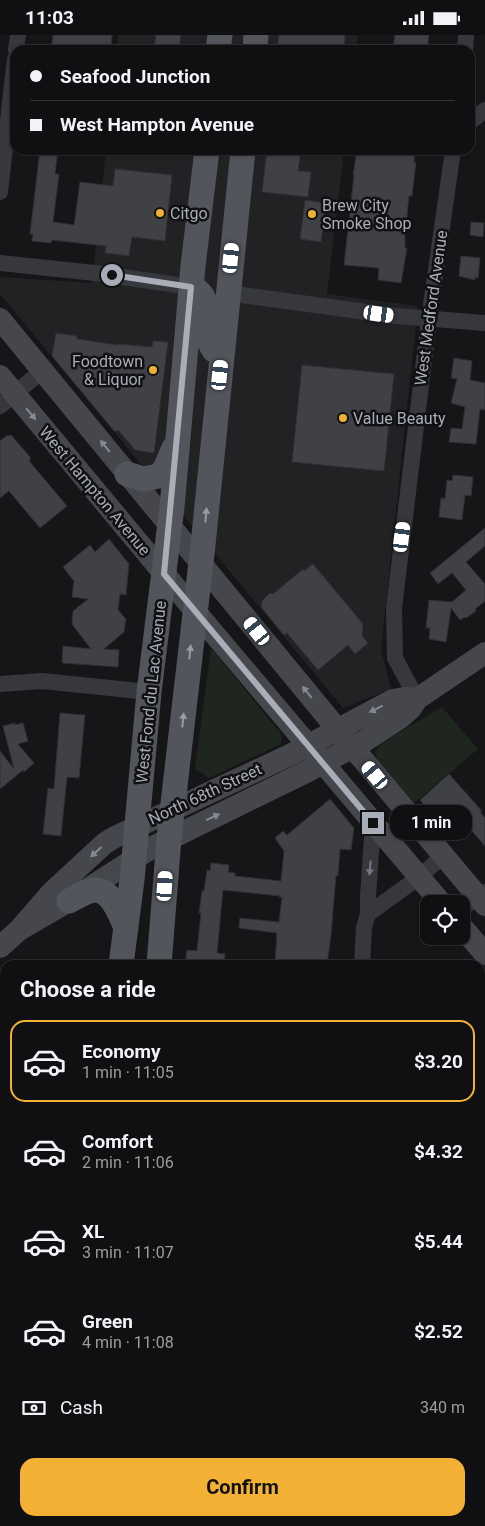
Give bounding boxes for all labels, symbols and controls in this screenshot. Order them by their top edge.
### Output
text: 11:03 [25,6,74,29]
text: Seafood Junction [60,65,210,88]
text: West Hampton Avenue [60,113,254,136]
place label: Brew City Smoke Shop [322,196,412,233]
place label: Citgo [170,204,208,223]
marker: Citgo [154,207,166,219]
marker: Brew City Smoke Shop [306,208,318,220]
street label: West Medford Avenue [411,229,451,387]
car [221,242,240,274]
route start [101,264,123,286]
car [363,304,394,324]
place label: Foodtown & Liquor [72,352,144,389]
car [210,359,229,391]
marker: Foodtown & Liquor [147,364,159,376]
one-way arrow [25,408,36,421]
place label: Value Beauty [353,409,446,428]
marker: Value Beauty [337,412,349,424]
street label: West Hampton Avenue [36,423,154,559]
one-way arrow [99,440,110,453]
one-way arrow [202,506,210,522]
car [392,521,411,553]
street label: West Fond du Lac Avenue [132,600,170,784]
car [241,615,272,647]
one-way arrow [186,644,194,660]
one-way arrow [301,686,312,699]
one-way arrow [368,705,383,713]
one-way arrow [179,712,187,728]
street label: North 68th Street [145,759,265,829]
car [359,759,390,791]
callout: 1 min [390,805,473,841]
route end [362,812,384,834]
one-way arrow [206,813,220,821]
text: 1 min [411,813,451,832]
one-way arrow [90,846,102,858]
one-way arrow [366,861,374,877]
car [156,871,173,901]
map controls [420,895,470,945]
button: locate [420,895,470,945]
text: Choose a ride [20,977,156,1002]
icon: car [22,1039,67,1084]
text: Economy [82,1040,161,1063]
text: $3.20 [414,1050,463,1073]
text: 1 min · 11:05 [82,1063,174,1082]
icon: car [22,1129,67,1174]
text: Comfort [82,1130,153,1153]
text: $4.32 [414,1140,463,1163]
text: 2 min · 11:06 [82,1153,174,1172]
icon: car [22,1219,67,1264]
text: XL [82,1220,104,1243]
text: $5.44 [414,1230,463,1253]
text: 3 min · 11:07 [82,1243,174,1262]
icon: car [22,1309,67,1354]
text: Green [82,1310,133,1333]
text: $2.52 [414,1320,463,1343]
text: 4 min · 11:08 [82,1333,174,1352]
icon: cash [20,1394,48,1422]
text: Cash [60,1396,103,1419]
text: 340 m [420,1398,465,1417]
button: Confirm [20,1458,465,1516]

